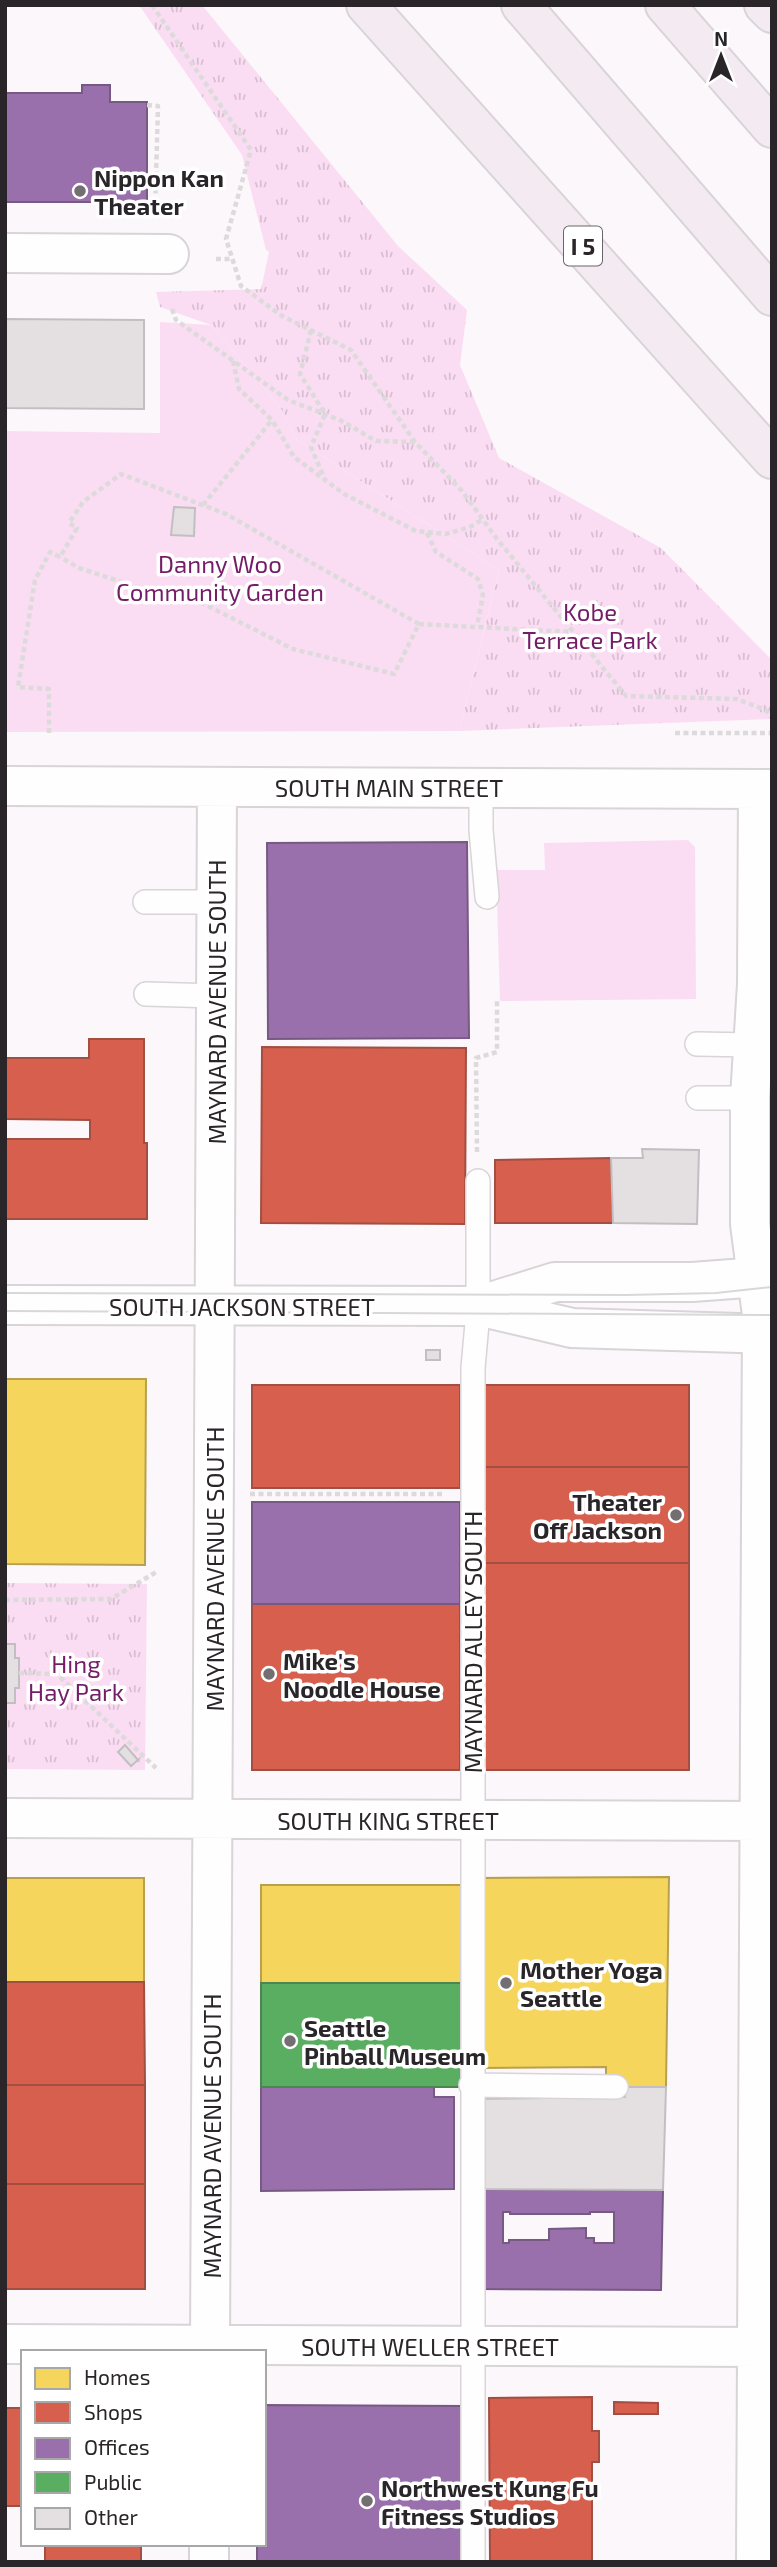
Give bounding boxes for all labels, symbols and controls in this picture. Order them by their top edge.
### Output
north arrow [686,21,756,91]
text: N [714,27,728,50]
place label: Nippon Kan Theater [94,163,224,220]
marker: Nippon Kan Theater [72,183,88,199]
road number: I 5 [564,227,602,266]
park label: Danny Woo Community Garden [116,549,324,606]
park label: Kobe Terrace Park [522,597,658,654]
street label: SOUTH MAIN STREET [275,773,503,802]
street label: MAYNARD AVENUE SOUTH [202,859,231,1145]
street label: SOUTH JACKSON STREET [109,1292,375,1321]
street label: MAYNARD AVENUE SOUTH [200,1426,229,1712]
place label: Theater Off Jackson [533,1487,663,1544]
marker: Theater Off Jackson [668,1507,684,1523]
street label: MAYNARD ALLEY SOUTH [458,1511,487,1773]
place label: Mike's Noodle House [283,1646,441,1703]
park label: Hing Hay Park [28,1649,124,1706]
marker: Mike's Noodle House [261,1666,277,1682]
street label: SOUTH KING STREET [277,1806,499,1835]
place label: Mother Yoga Seattle [520,1955,663,2012]
marker: Mother Yoga Seattle [498,1975,514,1991]
street label: MAYNARD AVENUE SOUTH [197,1993,226,2279]
place label: Seattle Pinball Museum [304,2013,486,2070]
marker: Seattle Pinball Museum [282,2033,298,2049]
street label: SOUTH WELLER STREET [301,2332,559,2361]
legend [21,2350,266,2546]
text: Homes [84,2364,150,2389]
text: Shops [84,2399,143,2424]
text: Offices [84,2434,150,2459]
text: Public [84,2469,142,2494]
place label: Northwest Kung Fu Fitness Studios [381,2473,599,2530]
marker: Northwest Kung Fu Fitness Studios [359,2493,375,2509]
text: Other [84,2504,139,2529]

